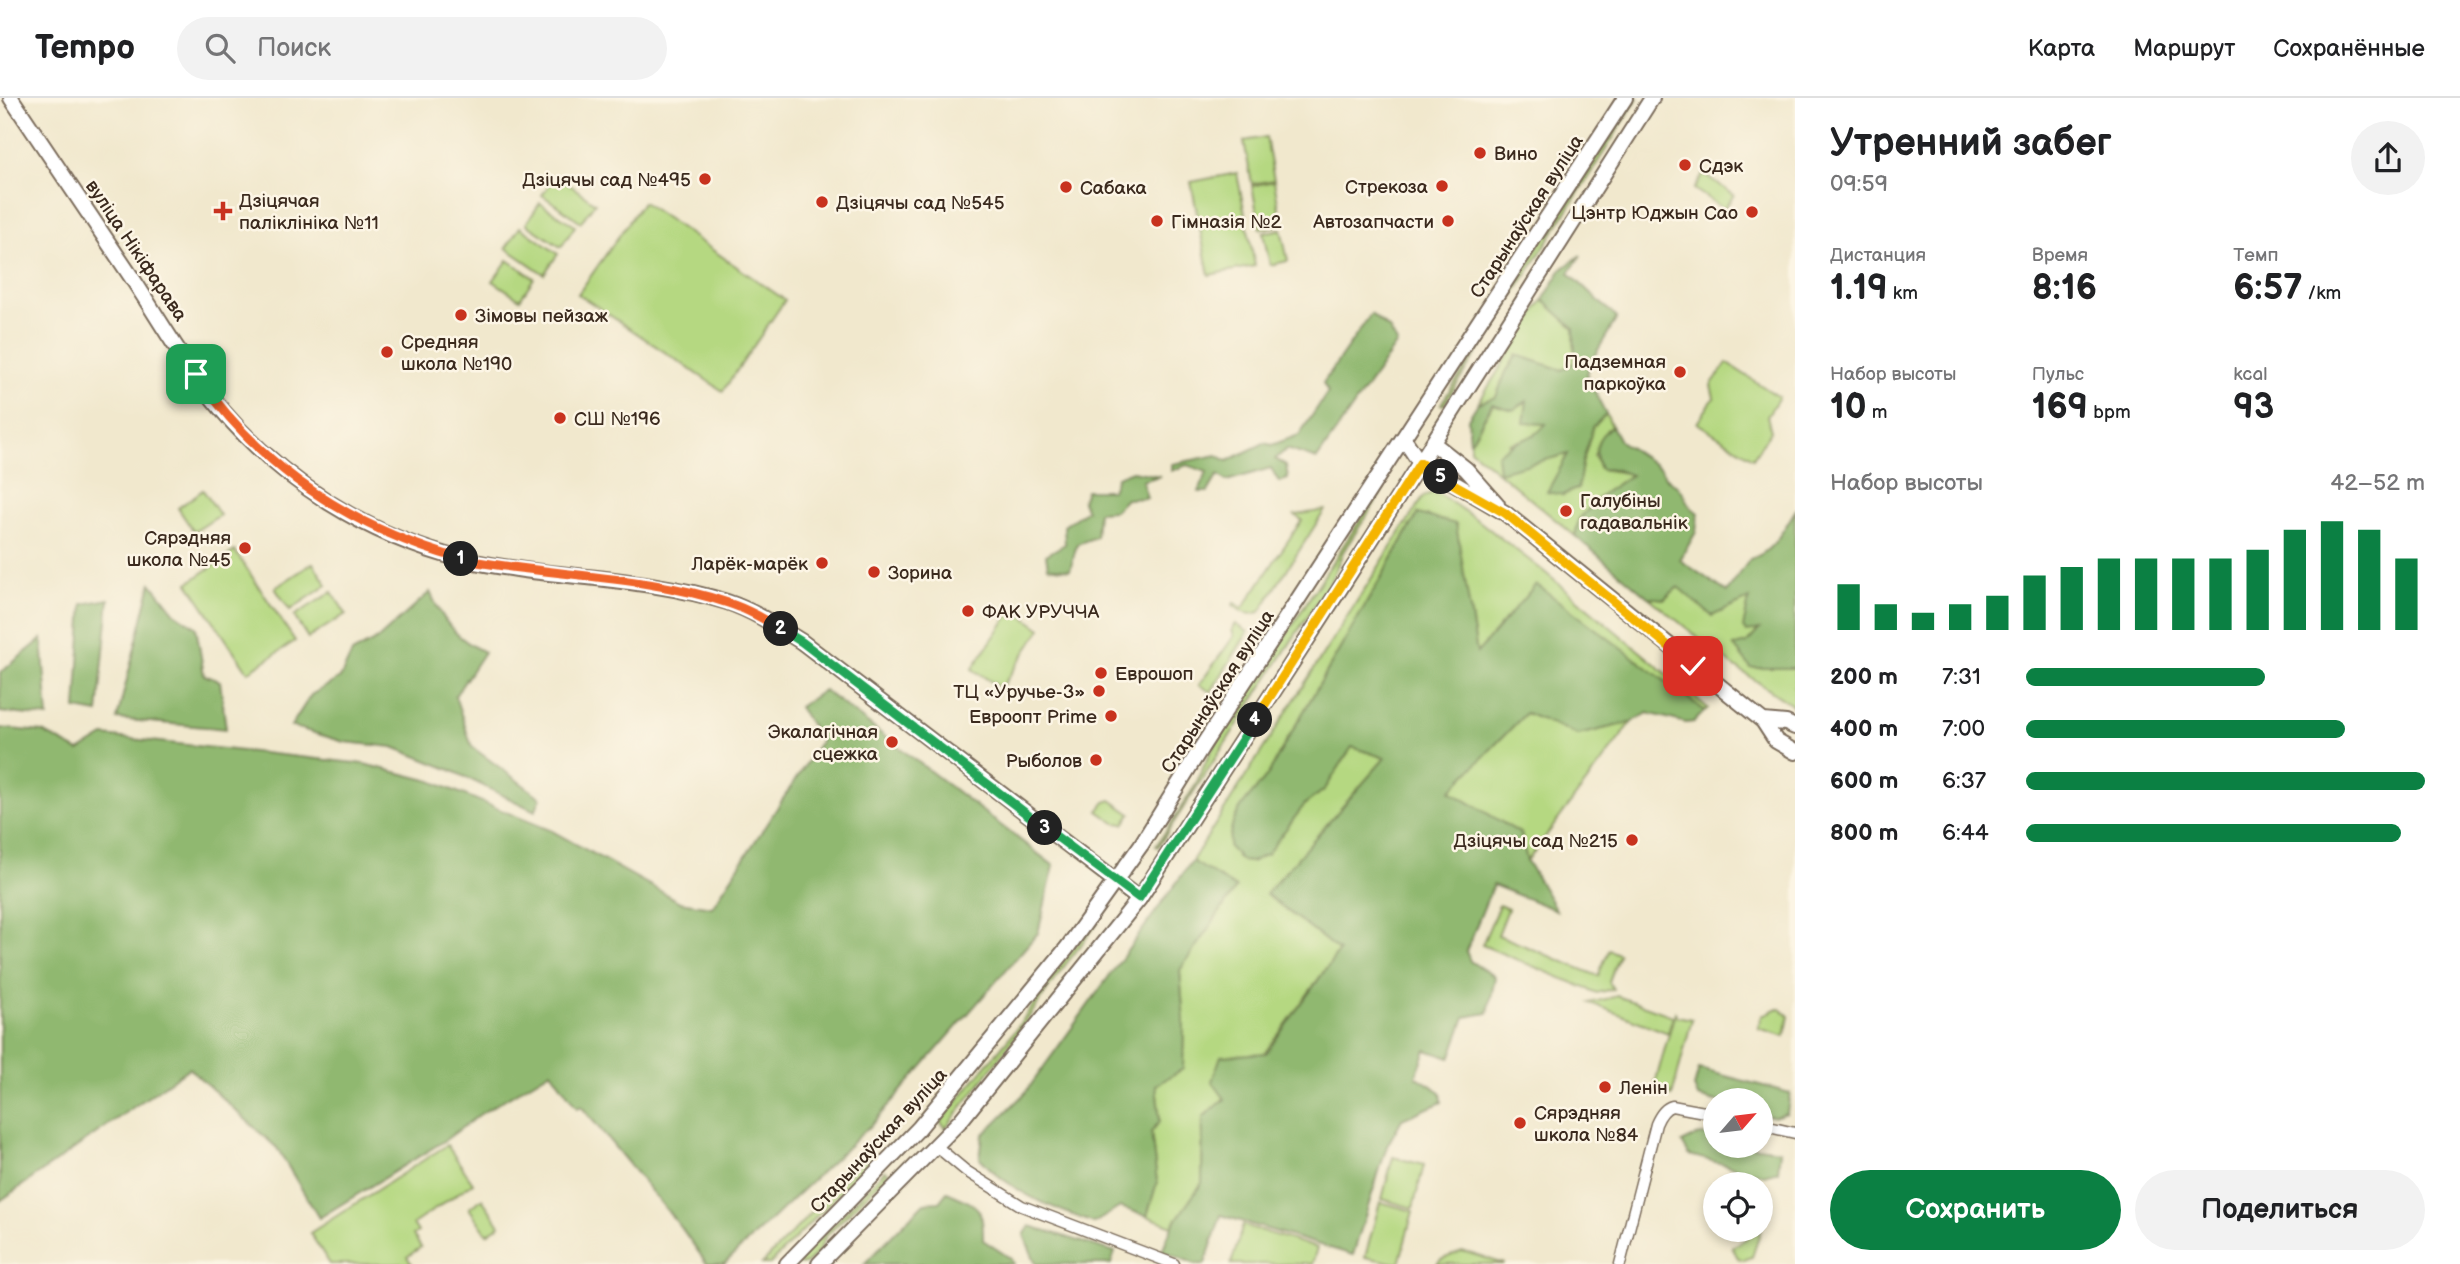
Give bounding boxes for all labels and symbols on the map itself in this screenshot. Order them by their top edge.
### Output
street label: Старынаўская вуліца [1466,131,1589,303]
place label: Вино [1494,143,1537,166]
marker: Вино [1472,145,1488,161]
place label: Сдэк [1699,155,1743,178]
marker: Сдэк [1677,157,1693,173]
place label: Дзіцячы сад №495 [522,169,691,192]
marker: Дзіцячы сад №495 [697,171,713,187]
street label: вуліца Нікіфарава [80,176,192,326]
place label: Стрекоза [1345,176,1428,199]
place label: Сабака [1080,177,1147,200]
marker: Стрекоза [1434,178,1450,194]
marker: Сабака [1058,179,1074,195]
place label: Дзіцячая паліклініка №11 [239,190,379,235]
place label: Дзіцячы сад №545 [836,192,1005,215]
marker: Дзіцячы сад №545 [814,194,830,210]
marker: Дзіцячая паліклініка №11 [213,201,233,221]
place label: Цэнтр Юджын Сао [1571,202,1738,225]
marker: Цэнтр Юджын Сао [1744,204,1760,220]
place label: Гімназія №2 [1171,211,1283,234]
place label: Автозапчасти [1312,211,1434,234]
marker: Гімназія №2 [1149,213,1165,229]
marker: Автозапчасти [1440,213,1456,229]
place label: Зімовы пейзаж [475,305,609,328]
marker: Зімовы пейзаж [453,307,469,323]
place label: Средняя школа №190 [401,331,512,376]
pin [166,344,226,404]
marker: Средняя школа №190 [379,344,395,360]
place label: Падземная паркоўка [1564,351,1666,396]
marker: Падземная паркоўка [1672,364,1688,380]
place label: СШ №196 [574,408,661,431]
marker: СШ №196 [552,410,568,426]
pin: 5 [1424,460,1458,494]
place label: Галубіны гадавальнік [1580,490,1688,535]
marker: Галубіны гадавальнік [1558,503,1574,519]
place label: Сярэдняя школа №45 [127,527,231,572]
marker: Сярэдняя школа №45 [237,540,253,556]
pin: 1 [444,542,478,576]
place label: Ларёк-марёк [690,553,808,576]
marker: Ларёк-марёк [814,555,830,571]
place label: Зорина [888,562,952,585]
marker: Зорина [866,564,882,580]
place label: ФАК УРУЧЧА [982,601,1100,624]
marker: ФАК УРУЧЧА [960,603,976,619]
street label: Старынаўская вуліца [1157,606,1280,778]
pin: 2 [764,612,798,646]
pin [1663,636,1723,696]
place label: Еврошоп [1115,663,1194,686]
marker: Еврошоп [1093,665,1109,681]
place label: ТЦ «Уручье-3» [953,681,1085,704]
marker: ТЦ «Уручье-3» [1091,683,1107,699]
pin: 4 [1238,702,1272,738]
place label: Евроопт Prime [969,706,1097,729]
marker: Евроопт Prime [1103,708,1119,724]
place label: Экалагічная сцежка [768,721,878,766]
marker: Экалагічная сцежка [884,734,900,750]
place label: Рыболов [1006,750,1082,773]
marker: Рыболов [1088,752,1104,768]
pin: 3 [1028,810,1062,846]
place label: Дзіцячы сад №215 [1454,830,1618,853]
marker: Дзіцячы сад №215 [1624,832,1640,848]
street label: Старынаўская вуліца [806,1064,952,1218]
place label: Ленін [1618,1077,1668,1100]
marker: Ленін [1597,1079,1613,1095]
north arrow [1703,1088,1773,1158]
place label: Сярэдняя школа №84 [1534,1102,1639,1147]
marker: Сярэдняя школа №84 [1512,1115,1528,1131]

